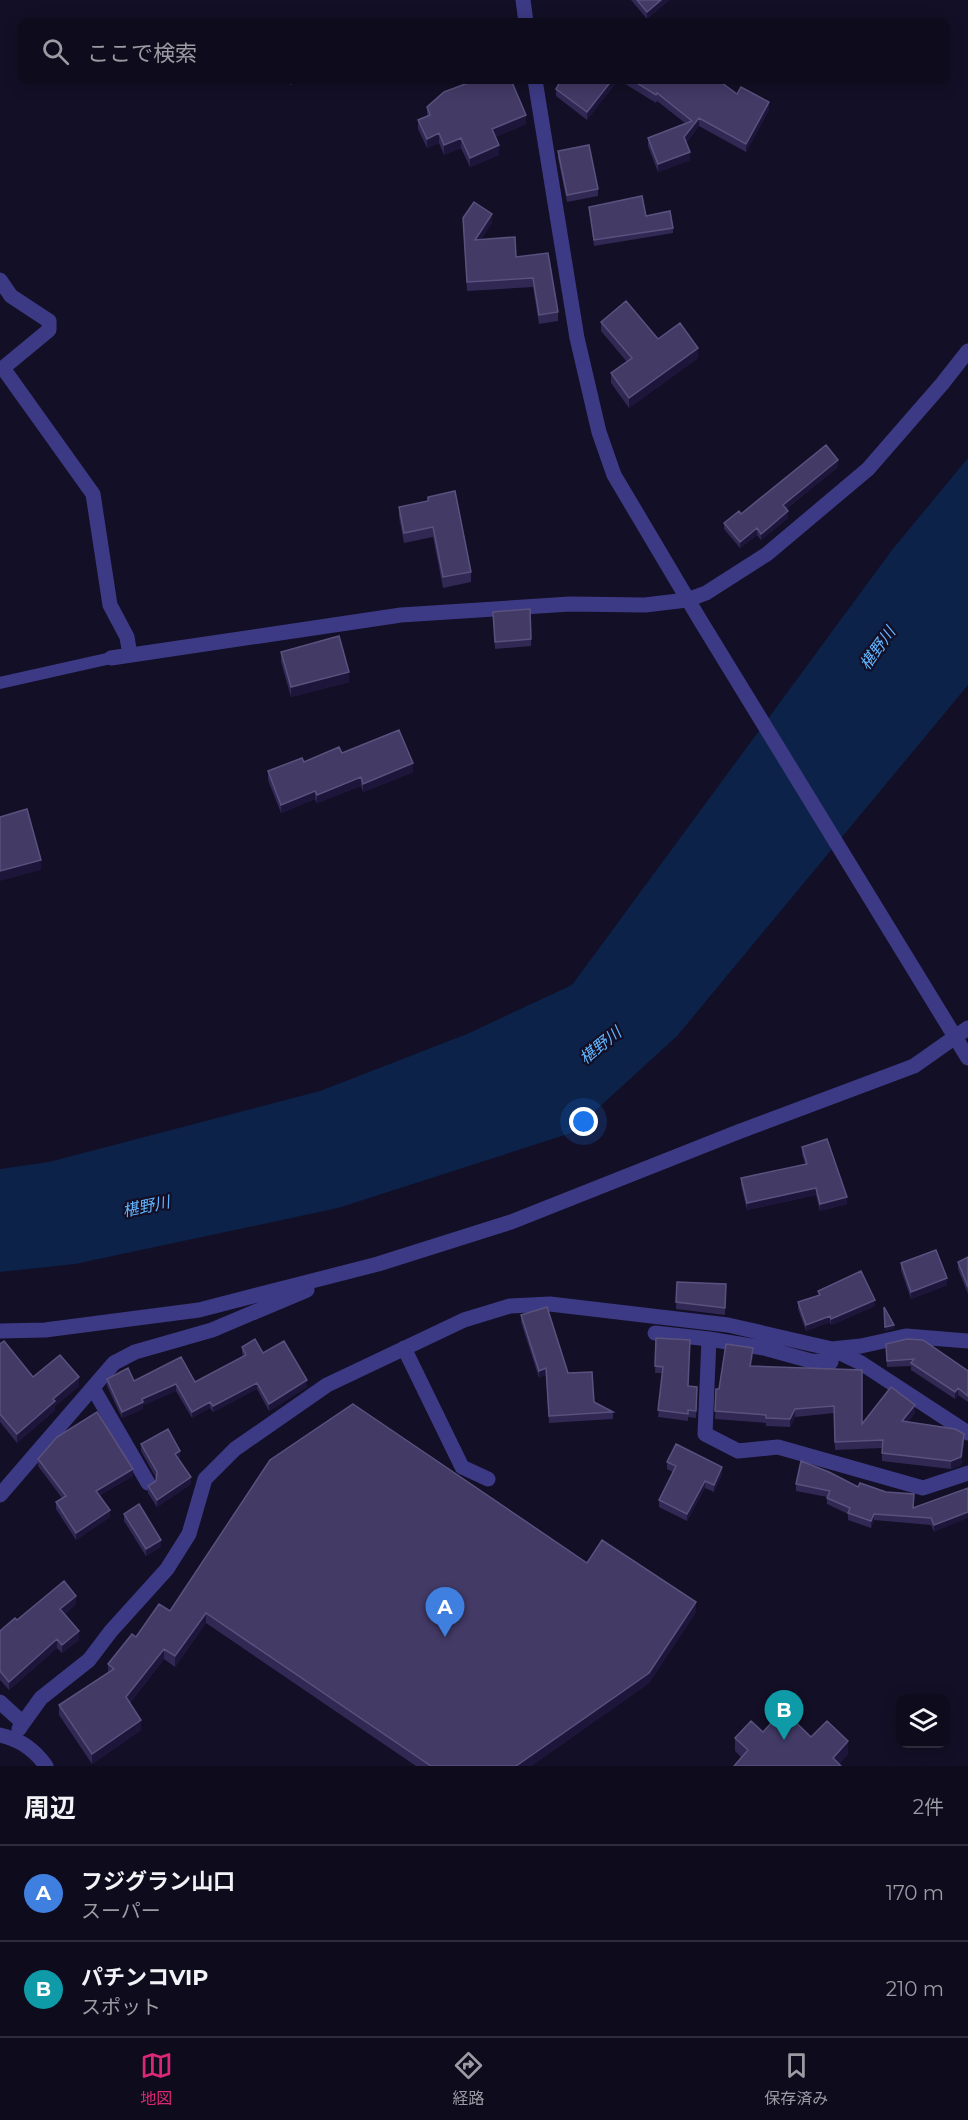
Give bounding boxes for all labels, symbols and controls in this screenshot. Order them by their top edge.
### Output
search box [18,18,950,84]
icon: search [39,35,72,68]
text: ここで検索 [87,40,197,67]
water label: 椹野川 [856,622,900,673]
water label: 椹野川 [576,1022,626,1068]
your location [569,1107,598,1136]
water label: 椹野川 [121,1192,174,1221]
pin: A [426,1588,464,1637]
pin: B [764,1690,804,1740]
map controls [896,1694,950,1748]
button: layers [896,1694,950,1748]
text: 周辺 [24,1792,76,1824]
text: 2件 [913,1795,944,1819]
text: フジグラン山口 [81,1868,235,1895]
text: A [36,1881,51,1905]
text: 170 m [886,1881,944,1905]
text: スーパー [81,1899,161,1923]
text: パチンコVIP [81,1964,208,1991]
text: B [36,1977,51,2001]
text: 210 m [886,1977,944,2001]
text: スポット [81,1995,161,2019]
tab: 地図 [140,2049,173,2109]
tab: 経路 [452,2049,485,2109]
tab: 保存済み [764,2049,828,2109]

